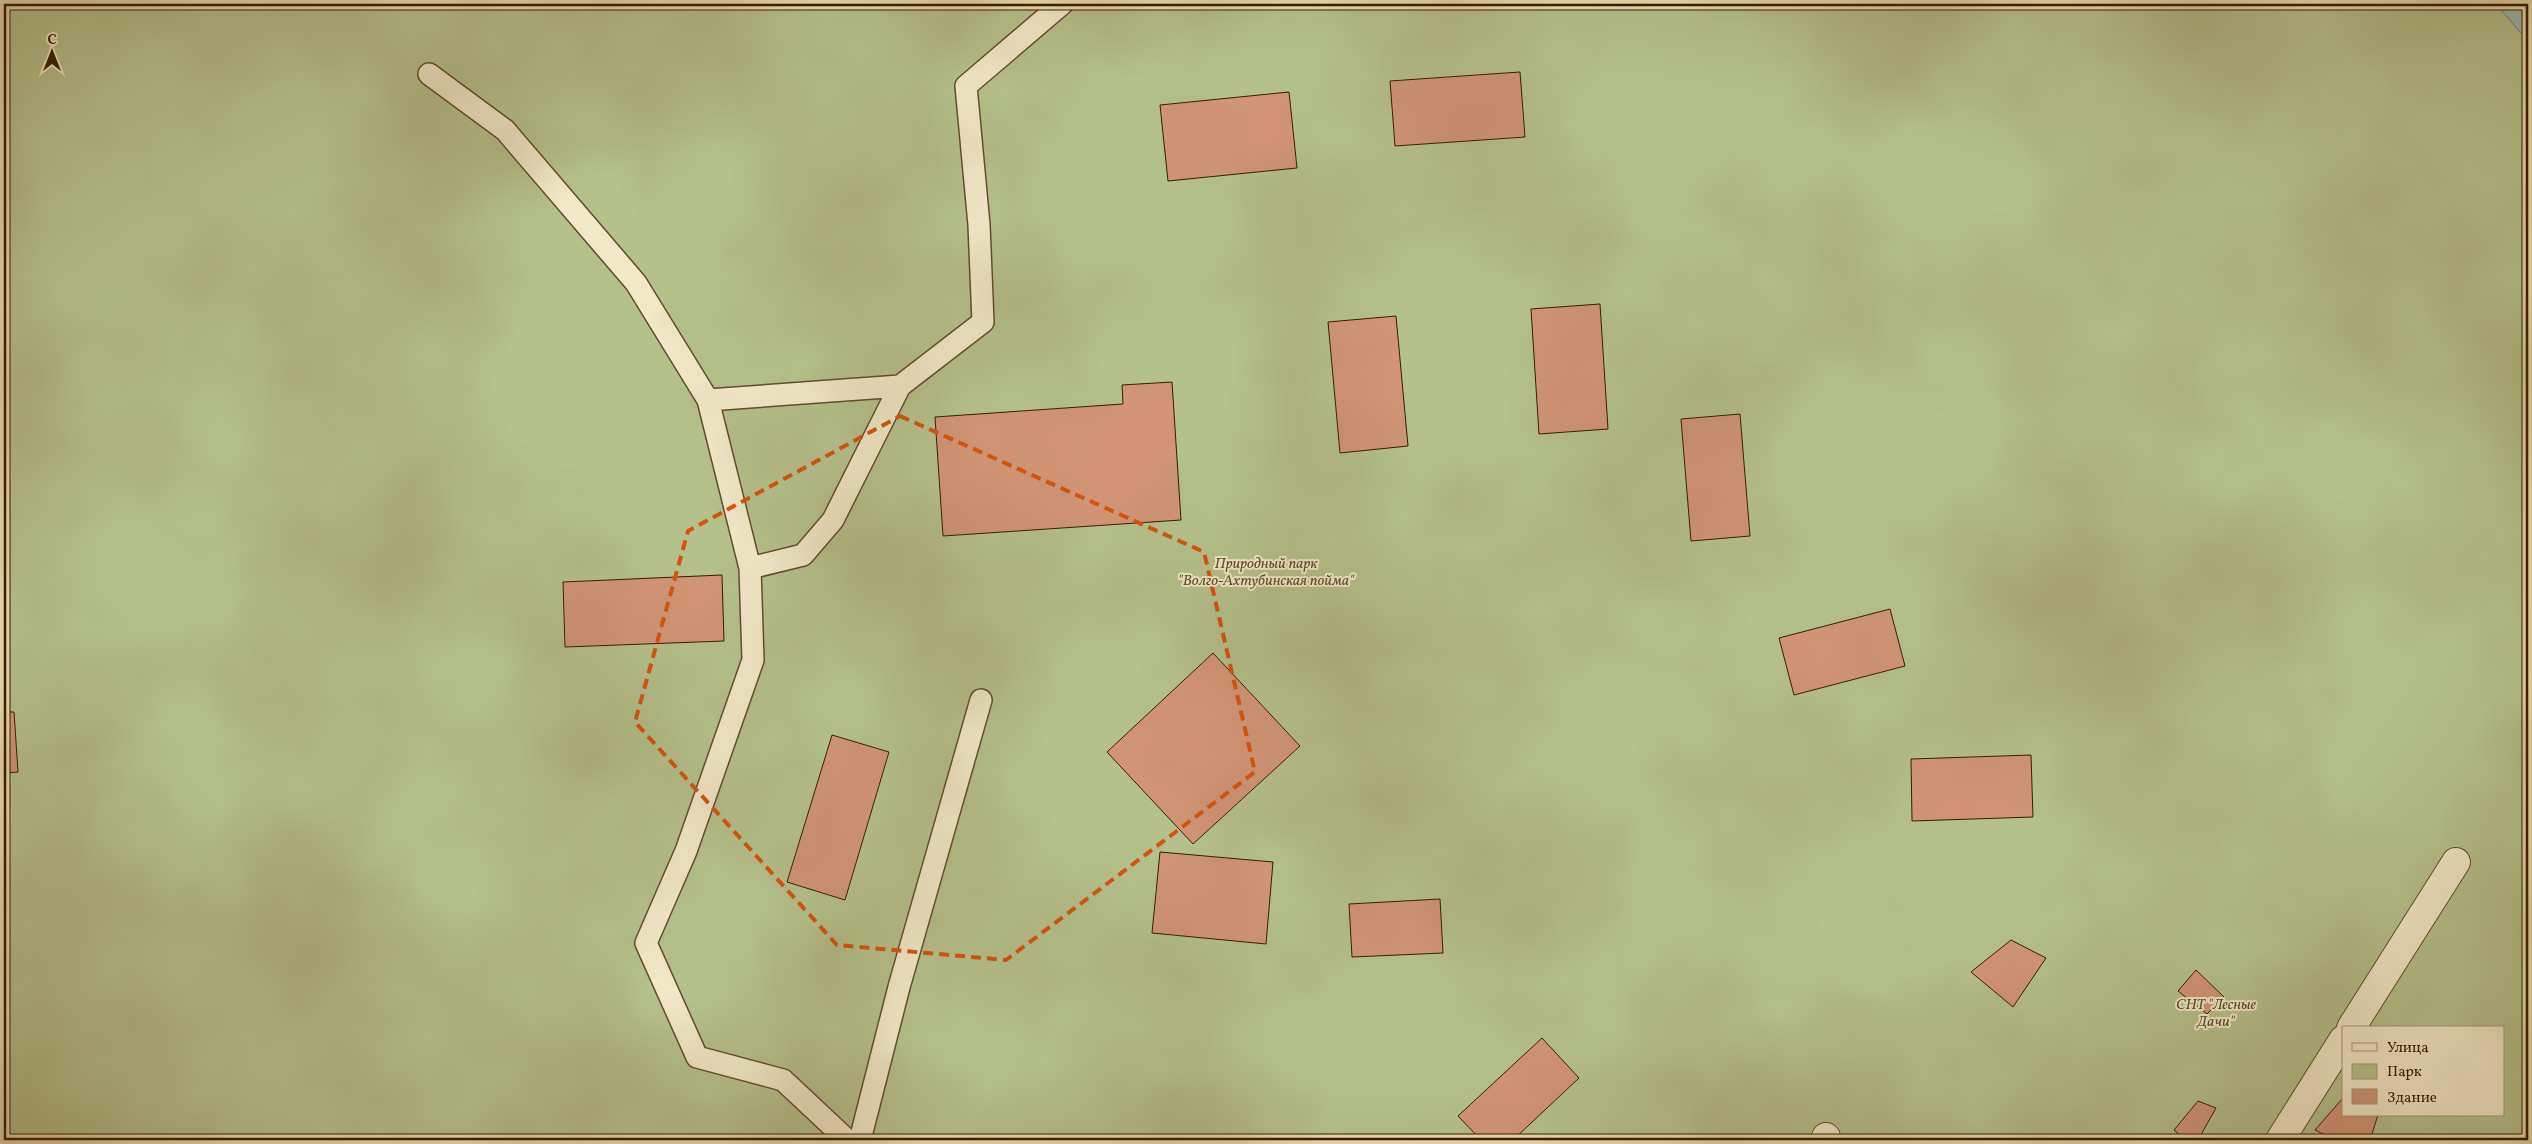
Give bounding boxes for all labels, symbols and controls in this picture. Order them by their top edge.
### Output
north arrow [28,28,78,78]
text: С [47,31,57,50]
park label: Природный парк "Волго-Ахтубинская пойма" [1178,554,1355,592]
park label: СНТ "Лесные Дачи" [2176,995,2257,1033]
legend [2342,1026,2504,1116]
text: Улица [2387,1038,2429,1059]
text: Парк [2387,1062,2422,1083]
text: Здание [2387,1088,2437,1109]

